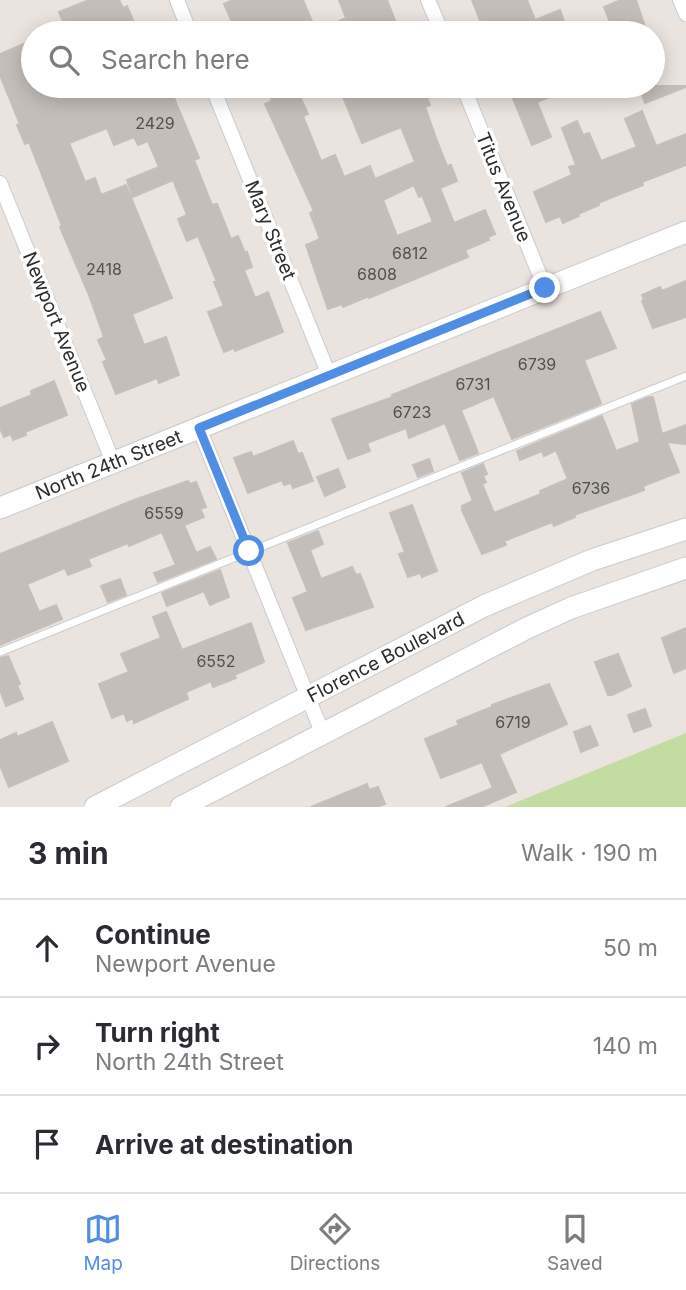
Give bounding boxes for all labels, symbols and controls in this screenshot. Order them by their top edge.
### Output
search box [21,21,665,98]
icon: search [45,41,83,79]
text: Search here [101,44,250,75]
house number: 2429 [135,113,175,133]
street label: Titus Avenue [471,129,536,245]
street label: Mary Street [240,177,301,283]
house number: 6812 [392,243,428,263]
street label: Newport Avenue [18,249,95,396]
house number: 2418 [86,259,122,279]
house number: 6808 [357,264,397,284]
route end [529,272,560,303]
house number: 6739 [518,354,556,374]
house number: 6731 [455,374,491,394]
house number: 6723 [393,402,431,422]
street label: North 24th Street [32,425,185,505]
house number: 6736 [572,478,610,498]
house number: 6559 [144,503,184,523]
route start [233,535,264,566]
street label: Florence Boulevard [303,607,468,707]
house number: 6552 [196,651,236,671]
house number: 6719 [495,712,531,732]
text: 3 min [28,835,109,871]
text: Walk · 190 m [521,839,658,867]
text: Continue [95,919,211,950]
icon: ahead [28,929,66,967]
text: 50 m [603,934,658,962]
text: Newport Avenue [95,950,276,978]
text: Turn right [95,1017,220,1048]
icon: right [28,1027,66,1065]
text: 140 m [593,1032,658,1060]
text: North 24th Street [95,1048,284,1076]
icon: arrive [28,1125,66,1163]
text: Arrive at destination [95,1129,354,1160]
tab: Map [83,1210,123,1275]
tab: Directions [290,1210,380,1275]
tab: Saved [547,1210,603,1275]

